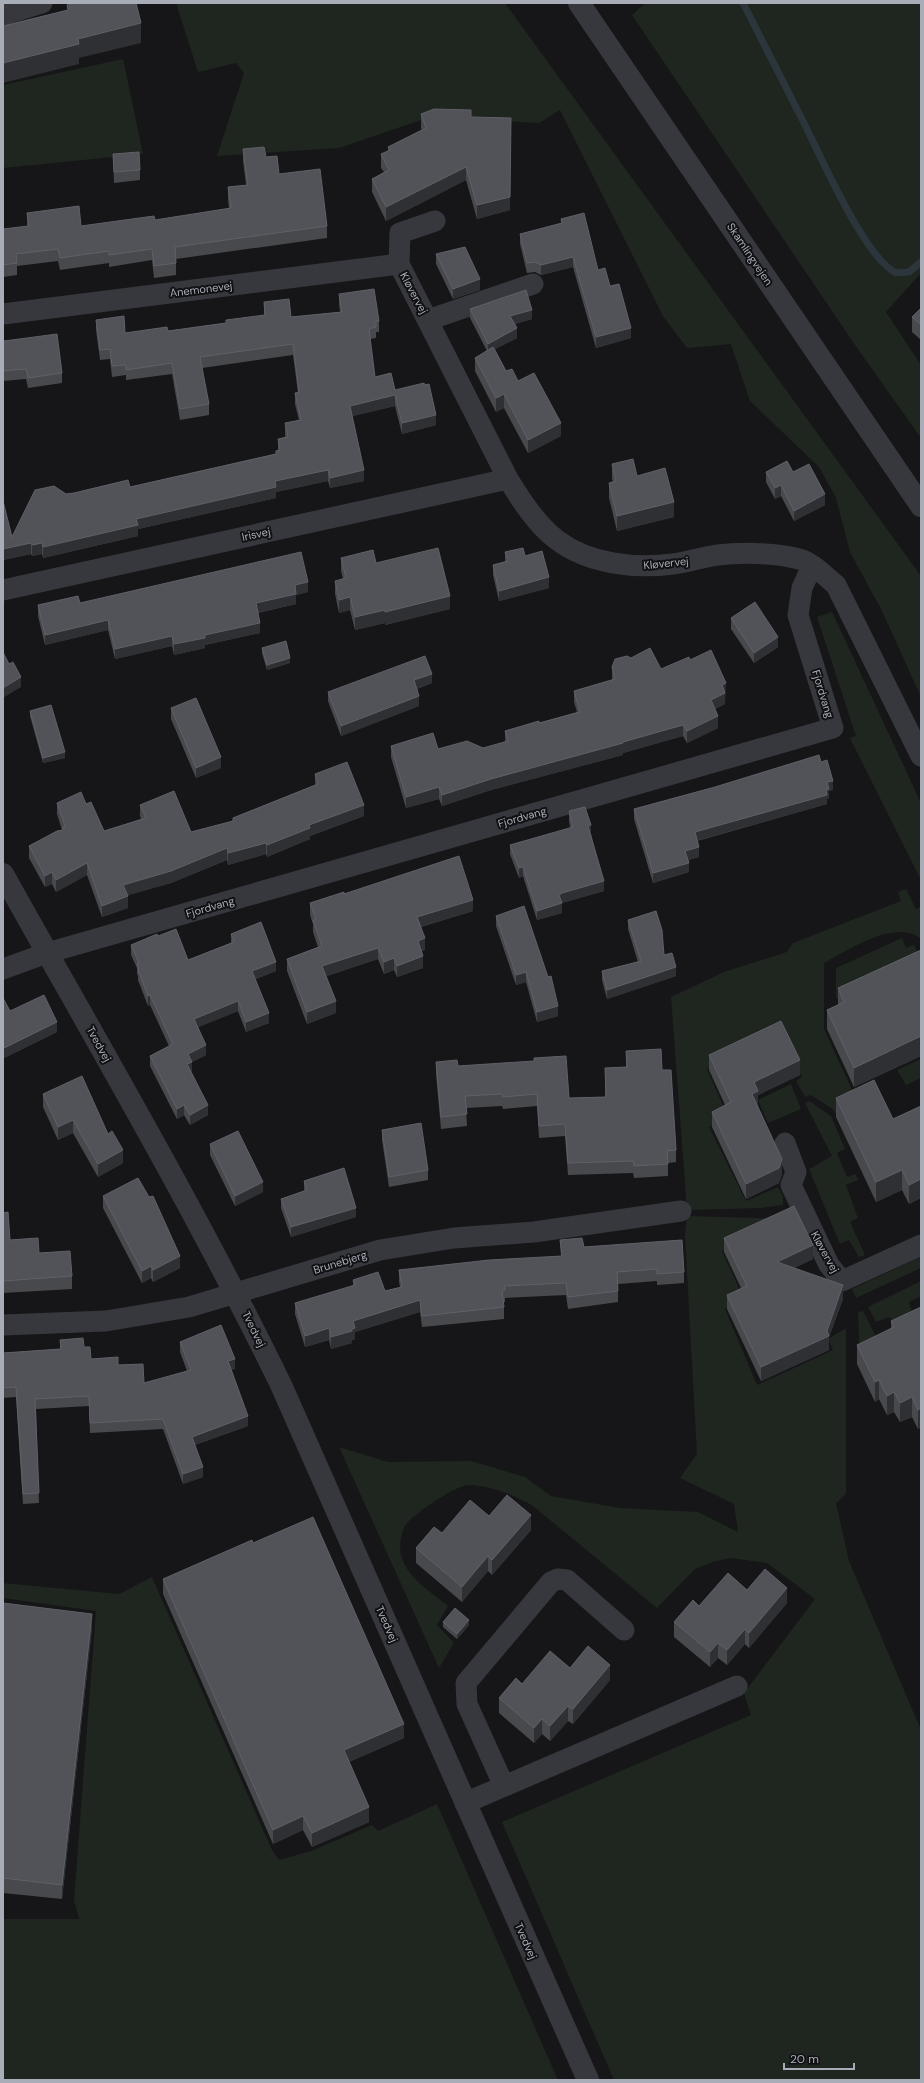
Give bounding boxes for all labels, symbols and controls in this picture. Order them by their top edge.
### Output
street label: Skamlingvejen [724,220,776,288]
street label: Kløvervej [397,270,431,316]
street label: Anemonevej [169,278,233,300]
street label: Irisvej [240,524,272,544]
street label: Kløvervej [643,554,689,572]
street label: Fjordvang [809,668,837,720]
street label: Fjordvang [496,803,548,831]
street label: Fjordvang [184,893,236,921]
street label: Tvedvej [84,1024,114,1064]
street label: Kløvervej [808,1229,842,1275]
street label: Brunebjerg [311,1247,369,1277]
street label: Tvedvej [239,1309,269,1349]
street label: Tvedvej [373,1604,401,1644]
street label: Tvedvej [512,1921,540,1961]
scale bar [784,2045,854,2071]
text: 20 m [790,2051,819,2067]

